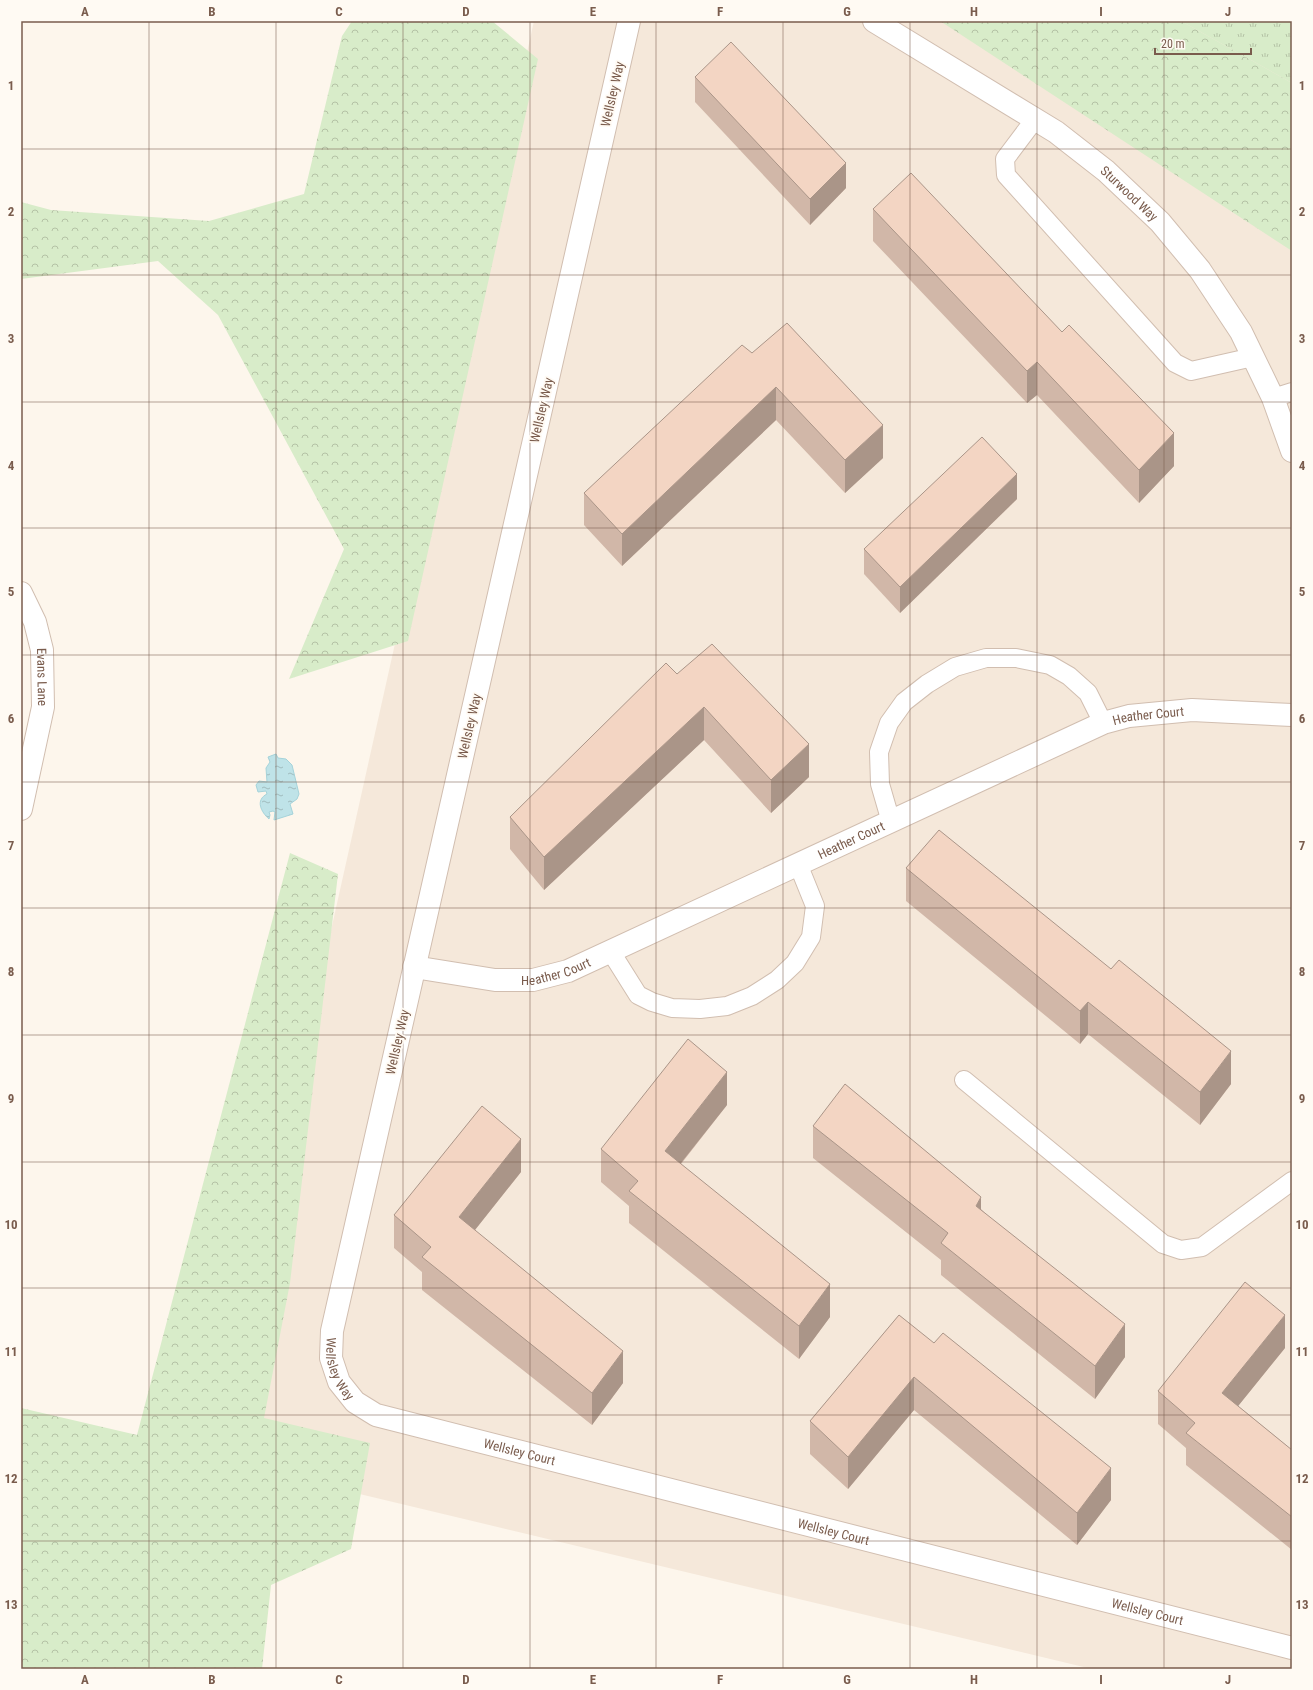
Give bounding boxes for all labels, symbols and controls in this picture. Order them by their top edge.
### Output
text: A [81,4,89,19]
text: B [208,4,216,19]
text: C [335,4,343,19]
text: D [462,4,470,19]
text: E [590,4,597,19]
text: F [717,4,723,19]
text: G [843,4,851,19]
text: H [970,4,978,19]
text: I [1099,4,1103,19]
text: J [1225,4,1231,19]
scale bar [1155,30,1251,56]
text: 20 m [1161,37,1185,51]
street label: Wellsley Way [598,60,627,128]
text: 1 [8,78,14,93]
text: 1 [1299,78,1305,93]
street label: Sturwood Way [1098,163,1161,225]
text: 2 [8,204,15,219]
text: 2 [1299,204,1306,219]
text: 3 [8,331,14,346]
text: 3 [1299,331,1305,346]
street label: Wellsley Way [527,376,556,444]
text: 4 [8,458,15,473]
text: 4 [1299,458,1306,473]
text: 5 [8,584,15,599]
text: 5 [1299,584,1306,599]
street label: Evans Lane [34,648,50,706]
street label: Wellsley Way [455,692,484,760]
street label: Heather Court [1111,704,1185,728]
text: 6 [8,711,15,726]
text: 6 [1299,711,1306,726]
street label: Heather Court [815,818,887,862]
text: 7 [8,838,15,853]
text: 7 [1299,838,1306,853]
street label: Heather Court [521,955,593,988]
text: 8 [8,964,14,979]
text: 8 [1299,964,1305,979]
street label: Wellsley Way [383,1008,412,1076]
text: 9 [8,1091,14,1106]
text: 9 [1299,1091,1305,1106]
text: 10 [4,1217,18,1232]
text: 10 [1295,1217,1309,1232]
street label: Wellsley Way [323,1337,358,1404]
text: 11 [4,1344,18,1359]
text: 11 [1295,1344,1309,1359]
street label: Wellsley Court [482,1436,557,1468]
text: 12 [4,1471,18,1486]
text: 12 [1295,1471,1309,1486]
street label: Wellsley Court [796,1516,871,1548]
street label: Wellsley Court [1110,1595,1185,1628]
text: 13 [4,1597,18,1612]
text: 13 [1295,1597,1309,1612]
text: A [81,1672,89,1687]
text: B [208,1672,216,1687]
text: C [335,1672,343,1687]
text: D [462,1672,470,1687]
text: E [590,1672,597,1687]
text: F [717,1672,723,1687]
text: G [843,1672,851,1687]
text: H [970,1672,978,1687]
text: I [1099,1672,1103,1687]
text: J [1225,1672,1231,1687]

